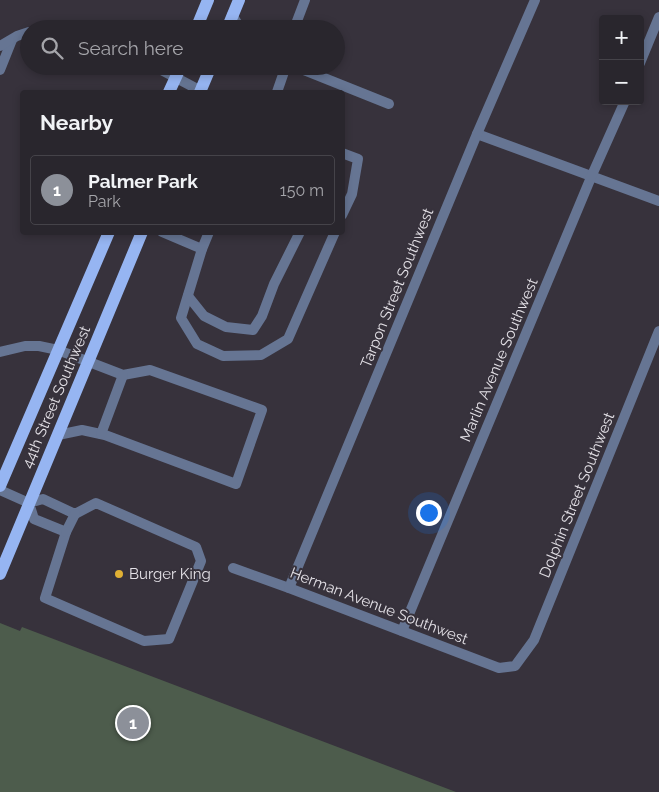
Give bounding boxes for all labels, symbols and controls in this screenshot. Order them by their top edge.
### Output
map controls [599,15,644,105]
button: + [599,15,644,60]
search box [20,20,345,75]
icon: search [38,34,66,62]
text: Search here [78,37,184,59]
button: − [599,60,644,105]
text: Nearby [40,110,113,135]
text: Palmer Park [88,170,198,192]
text: 1 [53,181,61,200]
text: 150 m [280,181,324,200]
text: Park [88,192,121,211]
street label: Tarpon Street Southwest [357,205,437,371]
street label: Marlin Avenue Southwest [456,275,542,445]
street label: 44th Street Southwest [18,323,94,471]
street label: Dolphin Street Southwest [536,410,618,580]
your location [416,500,442,526]
street label: Herman Avenue Southwest [288,564,470,648]
place label: Burger King [129,565,211,583]
marker: Burger King [113,568,125,580]
pin: 1 [117,704,149,742]

